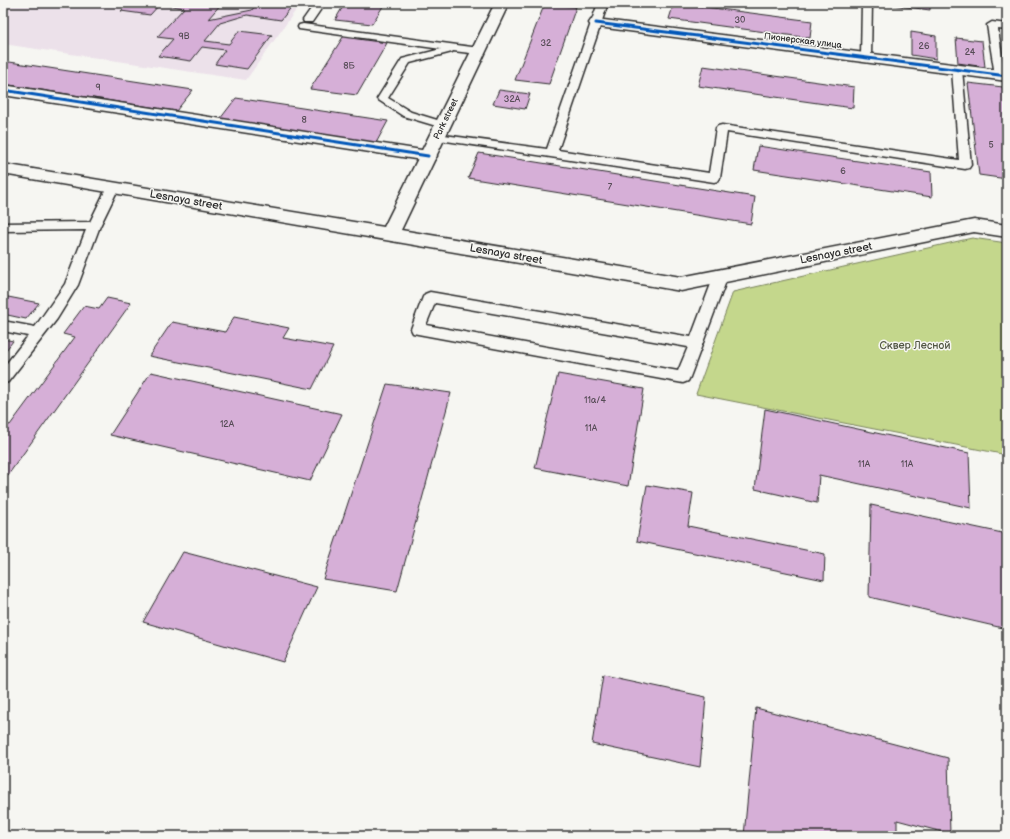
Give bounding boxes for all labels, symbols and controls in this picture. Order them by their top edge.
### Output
house number: 30 [735,15,745,26]
house number: 9В [179,31,190,42]
street label: Пионерская улица [763,31,843,51]
house number: 32 [541,38,552,49]
house number: 26 [919,41,930,52]
house number: 24 [965,47,976,58]
house number: 8Б [343,61,356,72]
house number: 9 [95,82,101,93]
house number: 32А [504,94,521,105]
street label: Park street [431,97,461,141]
house number: 8 [301,115,307,126]
house number: 5 [988,140,994,151]
house number: 6 [840,166,846,177]
house number: 7 [608,182,613,193]
street label: Lesnaya street [149,187,224,213]
street label: Lesnaya street [799,240,874,266]
street label: Lesnaya street [469,241,544,267]
park label: Сквер Лесной [879,339,951,352]
house number: 11а/4 [584,395,606,406]
house number: 12А [220,419,235,430]
house number: 11А [585,423,598,434]
house number: 11А [858,459,871,470]
house number: 11А [901,459,914,470]

